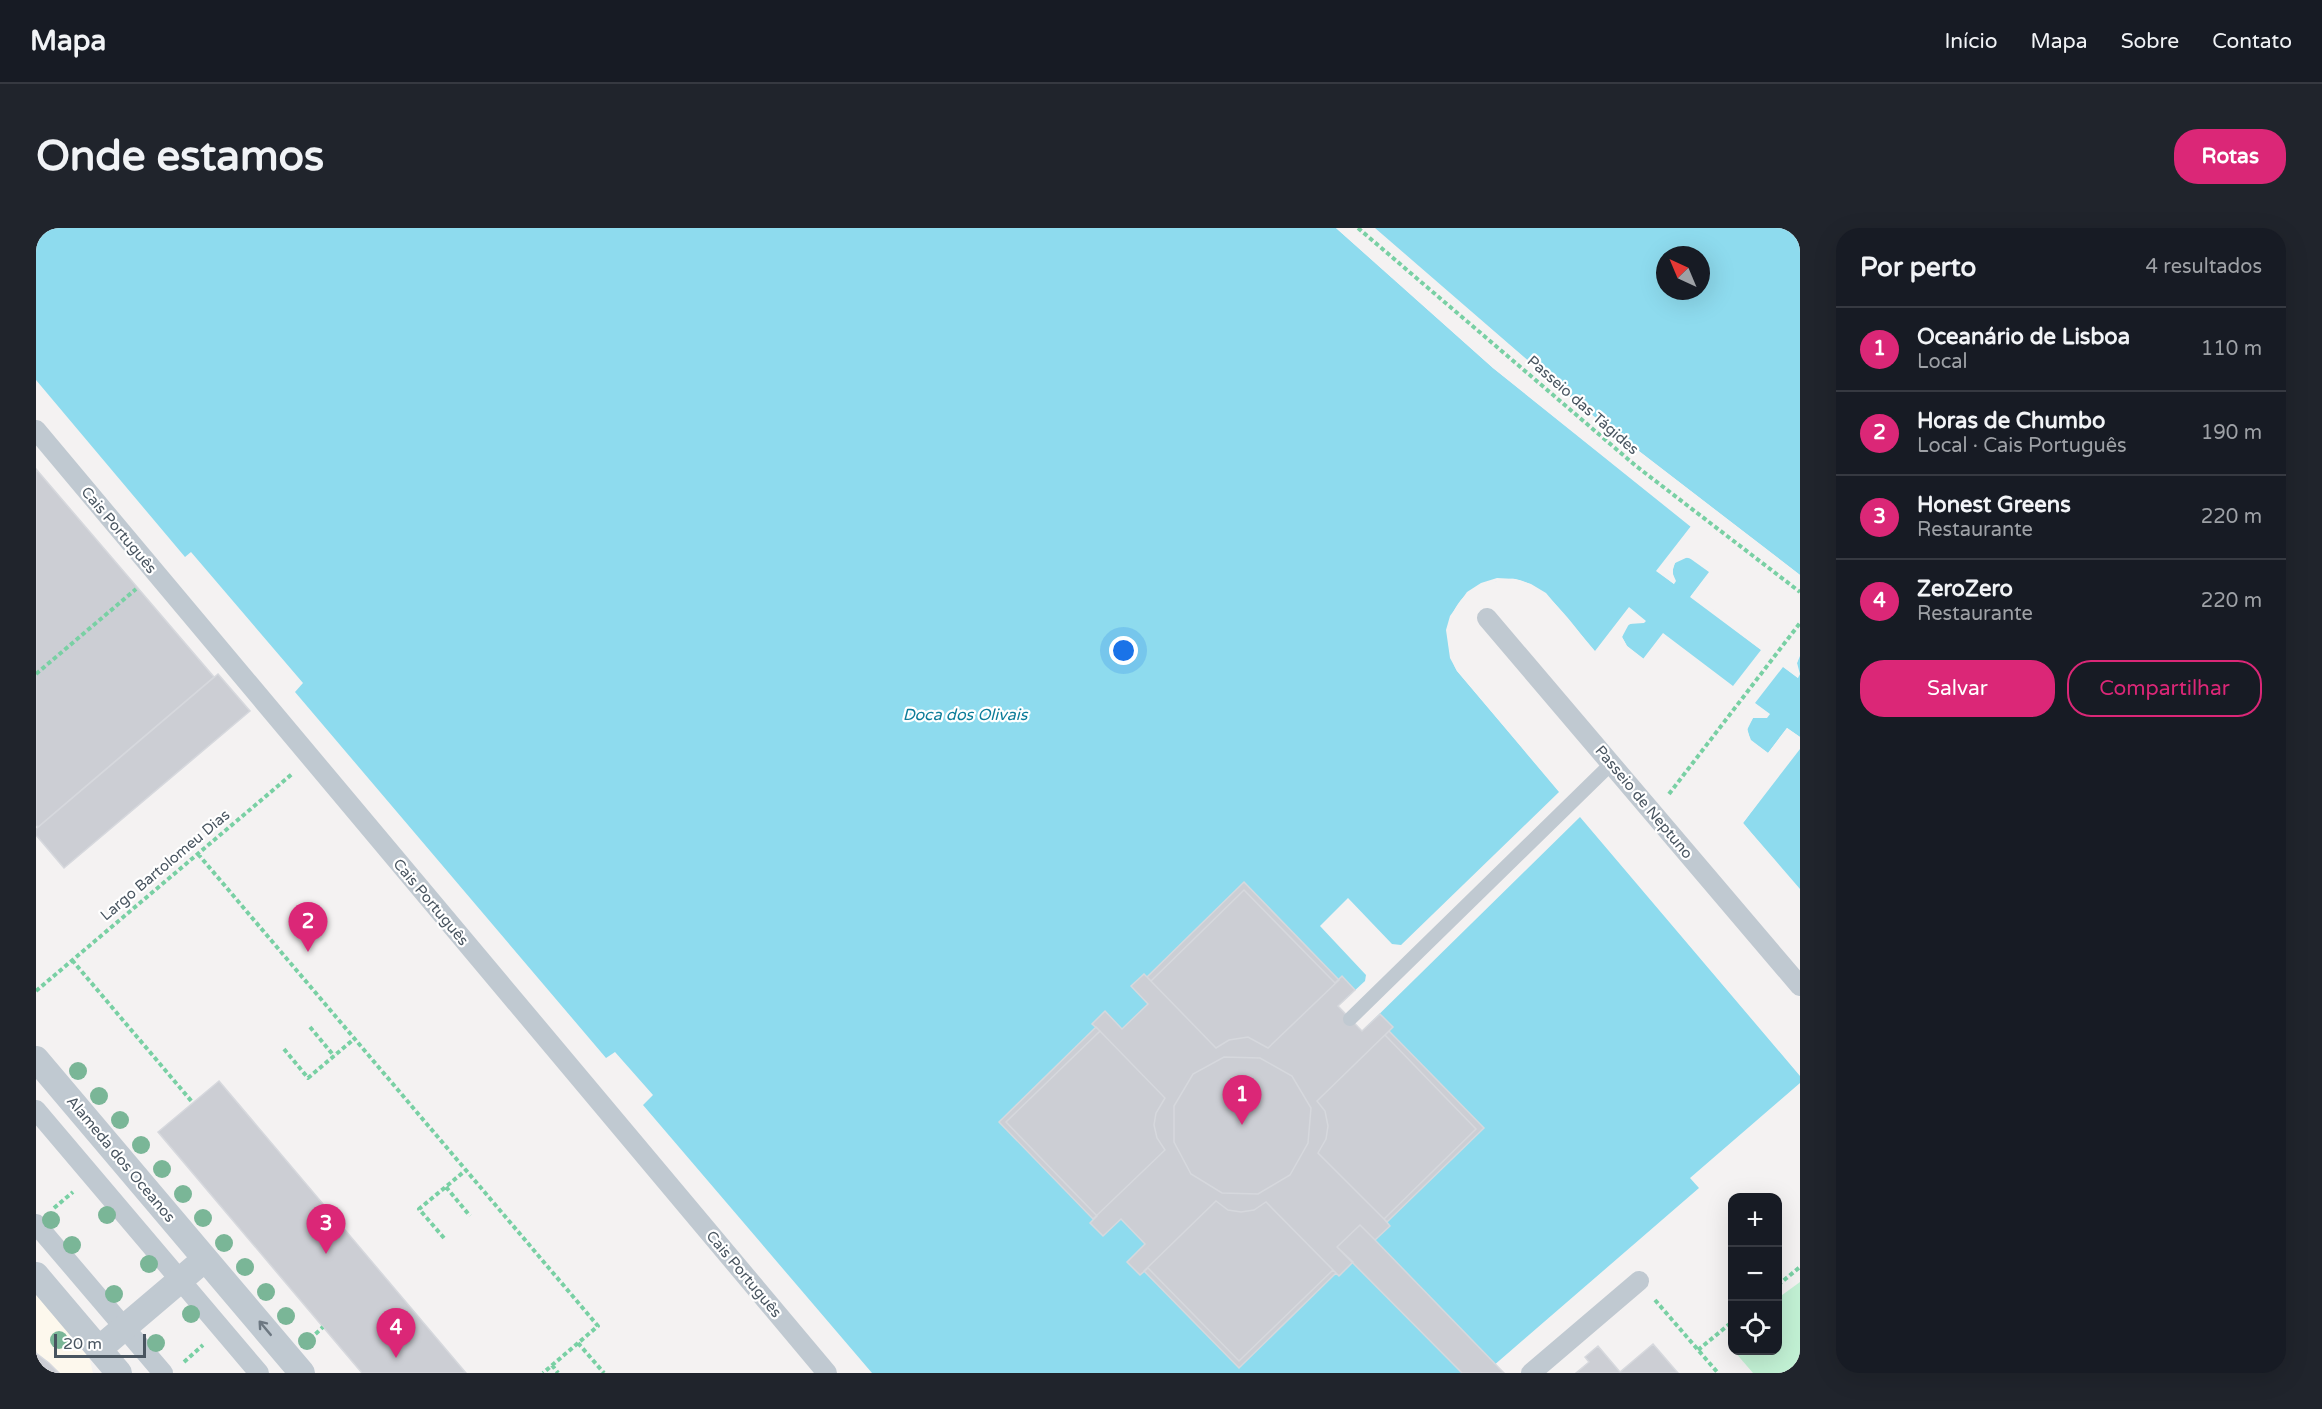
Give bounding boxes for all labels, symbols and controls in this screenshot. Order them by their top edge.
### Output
text: Mapa [30,24,106,58]
text: Início [1945,29,1997,54]
text: Mapa [2030,29,2088,54]
text: Sobre [2121,29,2179,54]
text: Contato [2212,29,2292,54]
button: Rotas [2174,129,2286,184]
text: Onde estamos [36,131,324,182]
north arrow [1656,246,1710,300]
text: Por perto [1860,252,1976,283]
text: 4 resultados [2146,255,2262,279]
text: Oceanário de Lisboa [1917,324,2130,350]
text: 1 [1873,337,1886,361]
text: 110 m [2201,337,2262,361]
text: Local [1917,350,1968,374]
street label: Passeio das Tágides [1524,352,1642,458]
text: Horas de Chumbo [1917,408,2105,434]
text: 2 [1873,421,1886,445]
text: 190 m [2201,421,2262,445]
text: Local · Cais Português [1917,434,2127,458]
street label: Cais Português [78,483,160,577]
text: Honest Greens [1917,492,2071,518]
text: 3 [1873,505,1886,529]
text: 220 m [2201,505,2262,529]
text: Restaurante [1917,518,2033,542]
text: ZeroZero [1917,576,2013,602]
text: 4 [1873,589,1886,613]
text: 220 m [2201,589,2262,613]
text: Restaurante [1917,602,2033,626]
your location [1109,636,1138,665]
button: Salvar [1860,660,2055,717]
button: Compartilhar [2067,660,2262,717]
water label: Doca dos Olivais [903,705,1029,725]
street label: Passeio de Neptuno [1591,742,1697,862]
street label: Largo Bartolomeu Dias [97,806,233,924]
street label: Cais Português [390,855,472,949]
pin: 2 [288,902,328,952]
pin: 1 [1222,1076,1262,1125]
street label: Alameda dos Oceanos [63,1092,179,1226]
map controls [1728,1193,1782,1355]
button: + [1728,1193,1782,1247]
pin: 3 [306,1204,346,1254]
street label: Cais Português [703,1227,785,1321]
button: − [1728,1247,1782,1301]
button: locate [1728,1301,1782,1355]
pin: 4 [376,1308,416,1358]
one-way arrow [258,1320,271,1336]
scale bar [54,1331,146,1358]
text: 20 m [63,1334,102,1354]

